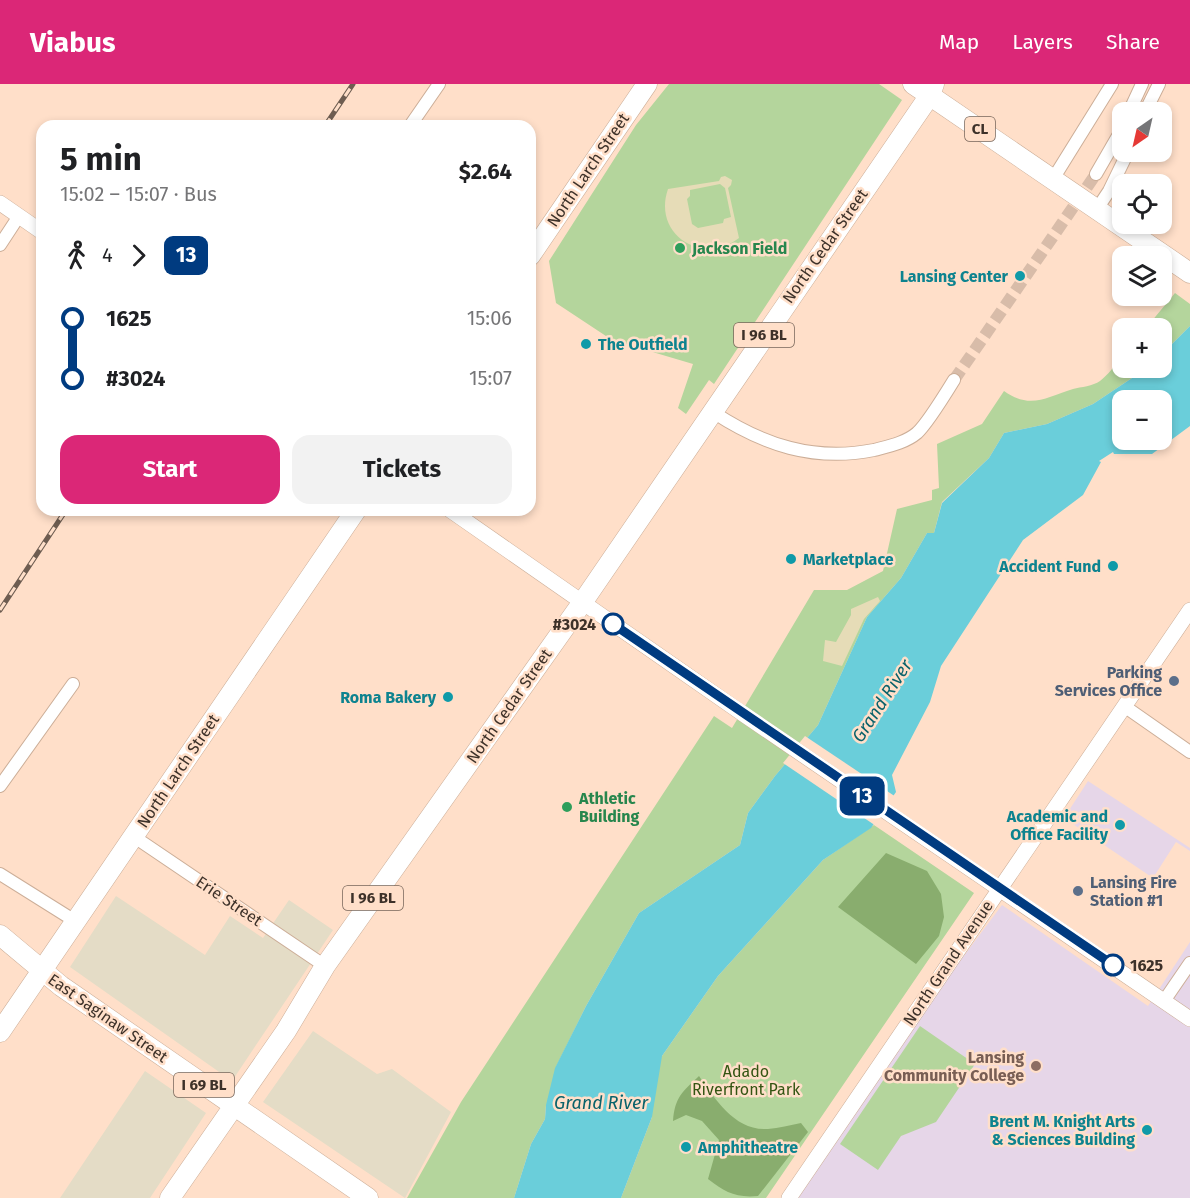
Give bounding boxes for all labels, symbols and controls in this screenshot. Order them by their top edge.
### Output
text: Viabus [30,26,115,59]
text: Map [939,29,979,55]
text: Layers [1012,29,1073,55]
text: Share [1106,29,1160,55]
north arrow [1112,102,1172,162]
map controls [1112,102,1172,450]
street label: North Larch Street [543,109,633,230]
road number: CL [965,117,995,141]
text: 5 min [60,139,142,179]
text: $2.64 [459,158,512,185]
button: locate [1112,174,1172,234]
text: 15:02 – 15:07 · Bus [60,182,217,206]
street label: North Cedar Street [778,185,872,307]
icon: walk [60,239,93,272]
icon: forward [122,239,155,272]
place label: Jackson Field [691,239,787,258]
marker: Jackson Field [673,241,687,255]
text: 13 [176,242,196,268]
text: 4 [102,243,113,267]
button: layers [1112,246,1172,306]
place label: Lansing Center [900,267,1009,286]
marker: Lansing Center [1013,269,1027,283]
text: 1625 [106,305,151,332]
text: 15:06 [467,306,512,330]
button: + [1112,318,1172,378]
road number: I 96 BL [734,323,794,347]
place label: The Outfield [598,335,688,354]
marker: The Outfield [579,337,593,351]
text: #3024 [106,365,165,392]
text: 15:07 [469,366,512,390]
button: − [1112,390,1172,450]
button: Start [60,435,280,504]
button: Tickets [292,435,512,504]
place label: Marketplace [803,550,894,569]
marker: Marketplace [784,552,798,566]
place label: Accident Fund [998,557,1101,576]
marker: Accident Fund [1106,559,1120,573]
marker: #3024 [602,613,624,635]
place label: #3024 [553,615,596,634]
street label: North Cedar Street [462,645,556,767]
water label: Grand River [847,655,917,746]
place label: Parking Services Office [1055,663,1162,700]
marker: Parking Services Office [1167,674,1181,688]
place label: Roma Bakery [340,688,437,707]
marker: Roma Bakery [441,690,455,704]
street label: North Larch Street [133,710,223,831]
line badge: 13 [835,776,889,816]
text: 13 [852,783,872,809]
place label: Athletic Building [578,789,640,826]
marker: Athletic Building [560,800,574,814]
place label: Academic and Office Facility [1006,807,1109,844]
marker: Academic and Office Facility [1113,818,1127,832]
street label: Erie Street [192,872,266,930]
place label: Lansing Fire Station #1 [1090,873,1177,910]
marker: Lansing Fire Station #1 [1071,884,1085,898]
road number: I 96 BL [343,886,403,910]
street label: North Grand Avenue [899,897,997,1029]
marker: 1625 [1102,954,1124,976]
place label: 1625 [1130,956,1163,975]
street label: East Saginaw Street [45,970,172,1067]
place label: Lansing Community College [884,1048,1024,1085]
marker: Lansing Community College [1029,1059,1043,1073]
park label: Adado Riverfront Park [692,1062,801,1099]
road number: I 69 BL [174,1073,234,1097]
water label: Grand River [554,1092,649,1114]
place label: Brent M. Knight Arts & Sciences Building [989,1112,1135,1149]
marker: Brent M. Knight Arts & Sciences Building [1140,1123,1154,1137]
place label: Amphitheatre [697,1138,798,1157]
marker: Amphitheatre [679,1140,693,1154]

